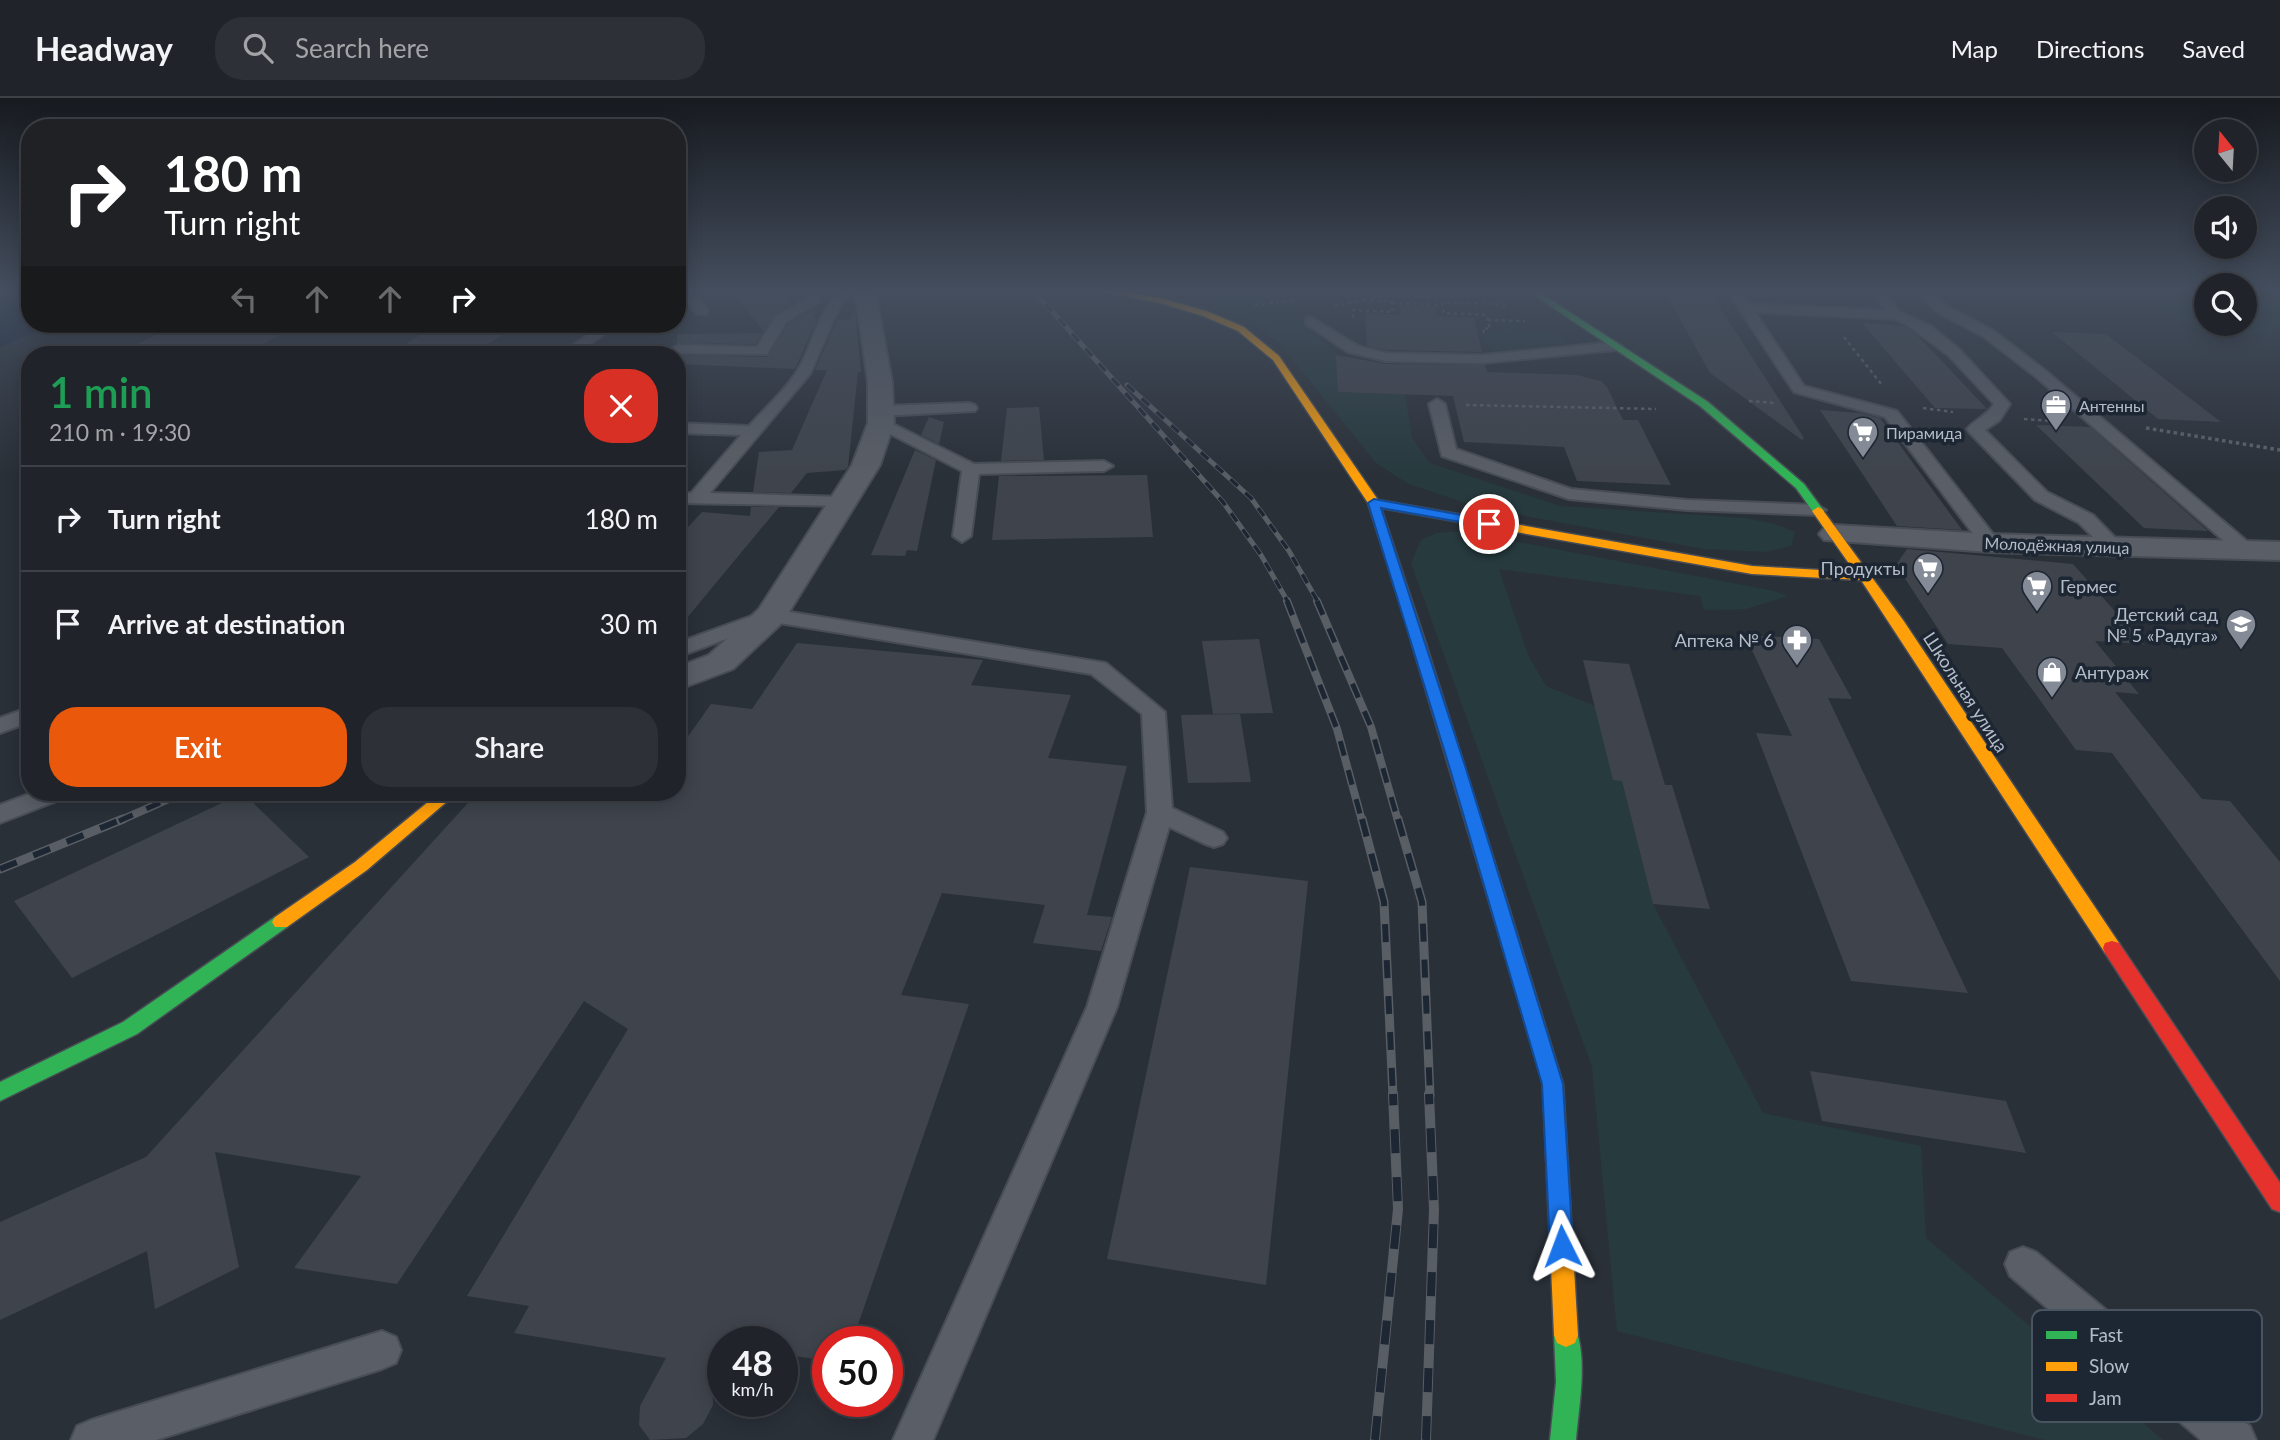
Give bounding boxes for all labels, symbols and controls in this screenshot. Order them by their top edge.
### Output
search box [215,17,705,80]
text: Headway [35,28,173,68]
icon: search [239,29,277,67]
text: Search here [295,32,429,64]
text: Map [1951,34,1998,63]
text: Directions [2036,34,2144,63]
text: Saved [2182,34,2245,63]
north arrow [2194,119,2258,182]
map controls [2194,119,2257,336]
text: 180 m [164,144,302,202]
icon: right [49,147,140,238]
button: sound [2194,196,2257,259]
text: Turn right [164,203,300,242]
button: search [2194,273,2257,336]
icon: left [225,280,263,318]
icon: ahead [298,280,336,318]
icon: ahead [371,280,409,318]
icon: right [444,280,482,318]
text: 1 min [49,367,153,417]
button: close [584,369,658,443]
office icon: Антенны [2039,388,2073,432]
place label: Антенны [2079,396,2145,415]
supermarket icon: Пирамида [1846,415,1880,459]
text: 210 m · 19:30 [49,418,191,446]
place label: Пирамида [1886,423,1962,442]
pin [1459,494,1519,554]
icon: right [49,500,87,538]
text: Turn right [108,503,221,535]
text: 180 m [585,503,658,535]
icon: arrive [1470,505,1508,543]
street label: Молодёжная улица [1984,533,2130,557]
supermarket icon: Продукты [1911,551,1945,595]
place label: Продукты [1821,557,1905,579]
supermarket icon: Гермес [2020,569,2054,613]
place label: Гермес [2060,575,2117,597]
place label: Детский сад № 5 «Радуга» [2106,603,2218,646]
icon: arrive [49,605,87,643]
school or university icon: Детский сад № 5 «Радуга» [2224,607,2258,651]
text: Arrive at destination [108,608,345,640]
text: 30 m [600,608,658,640]
pharmacy icon: Аптека № 6 [1780,623,1814,667]
street label: Школьная улица [1919,628,2013,756]
place label: Аптека № 6 [1675,629,1774,651]
shop icon: Антураж [2035,655,2069,699]
place label: Антураж [2075,661,2149,683]
button: Exit [49,707,347,787]
button: Share [361,707,658,787]
position arrow [1525,1209,1599,1283]
legend [2032,1310,2262,1422]
text: Fast [2089,1323,2123,1346]
speed limit sign: 50 [812,1326,903,1417]
text: 48 [732,1341,773,1383]
text: Slow [2089,1354,2129,1377]
text: km/h [731,1378,774,1400]
text: Jam [2089,1386,2122,1409]

